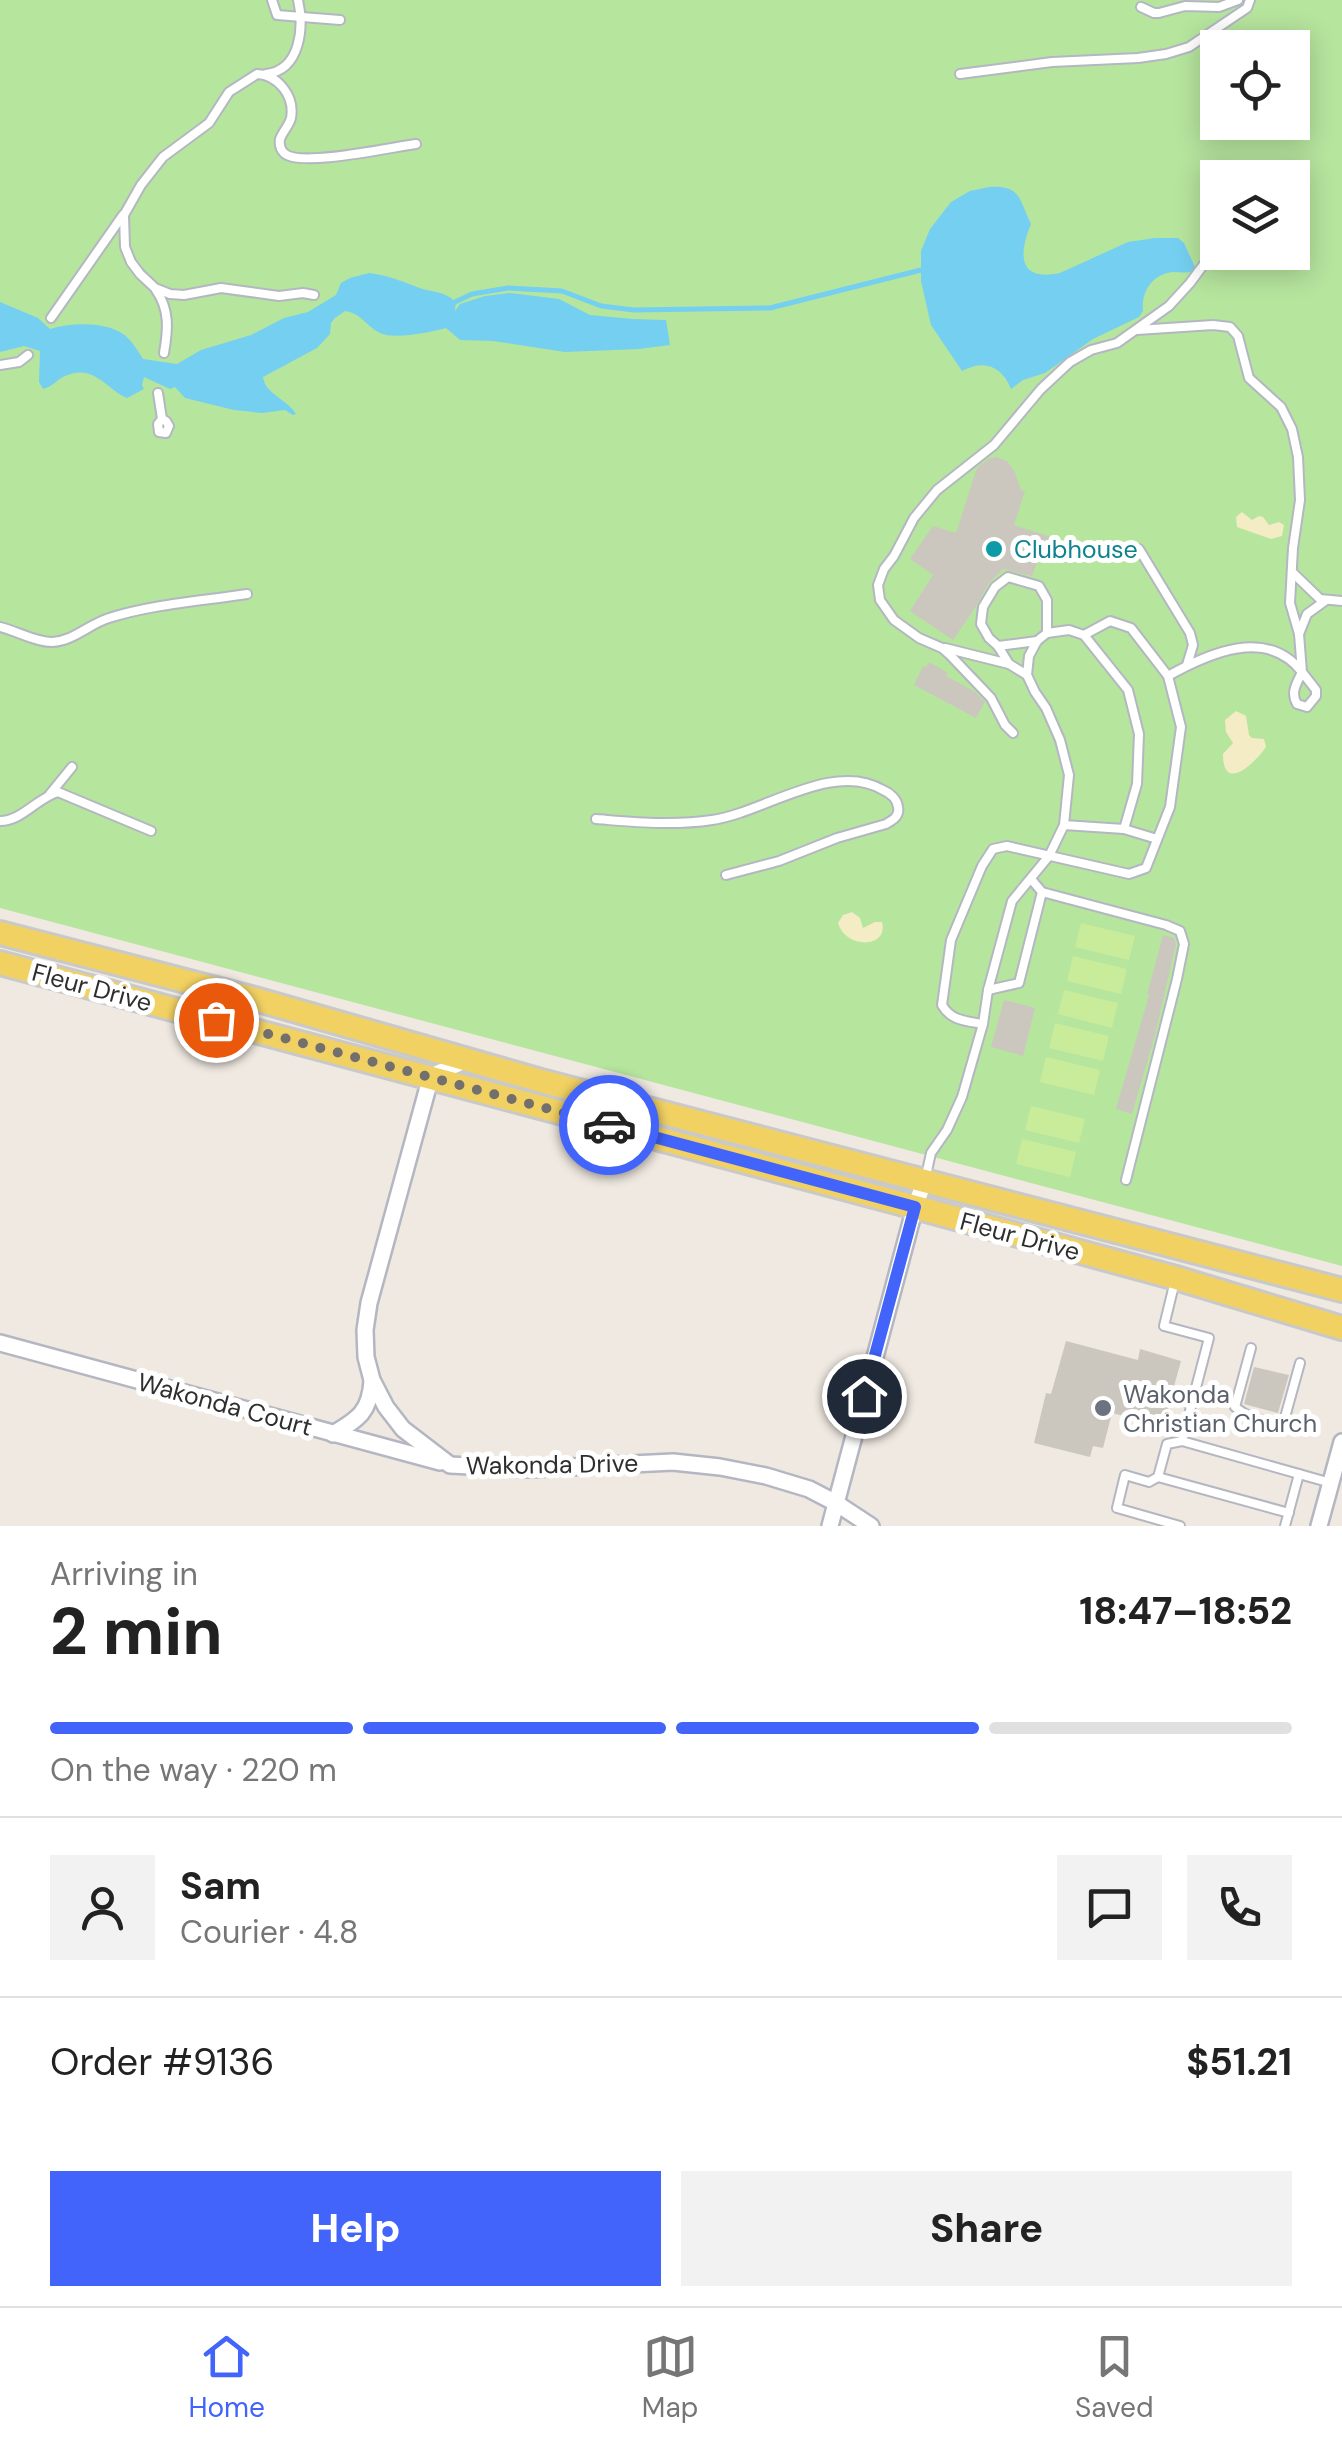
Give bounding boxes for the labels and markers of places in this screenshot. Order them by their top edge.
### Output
place label: Clubhouse [1014,533,1138,566]
marker: Clubhouse [983,538,1005,560]
pin [174,978,259,1063]
pin [822,1354,907,1439]
place label: Wakonda Christian Church [1123,1378,1317,1440]
marker: Wakonda Christian Church [1092,1397,1114,1419]

